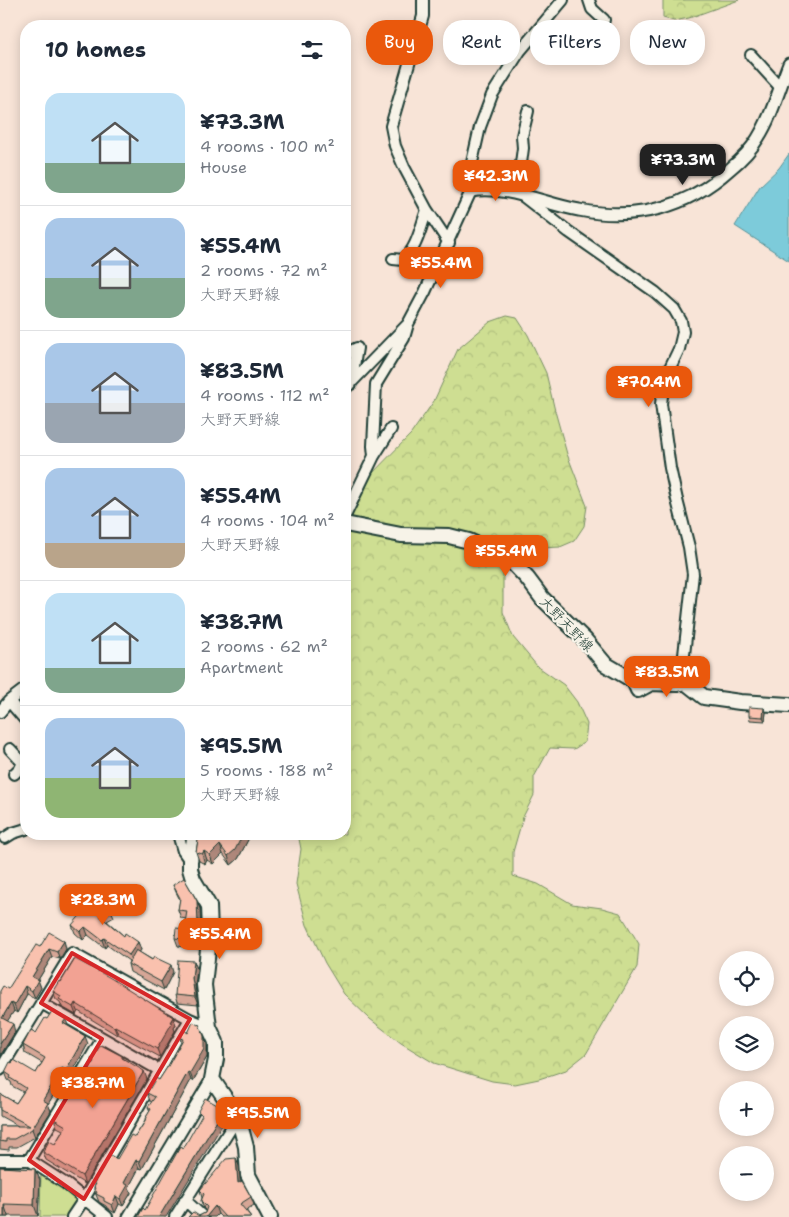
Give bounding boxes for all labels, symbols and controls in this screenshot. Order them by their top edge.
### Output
chip: Buy [366,20,433,65]
chip: Rent [443,20,520,65]
chip: Filters [530,20,620,65]
chip: New [630,20,705,65]
text: 10 homes [45,36,146,64]
icon: filters [298,36,326,64]
text: ¥73.3M [200,108,285,136]
icon: home [85,113,145,173]
text: 4 rooms · 100 m² [200,136,335,157]
pin: ¥73.3M [642,144,724,186]
text: ¥73.3M [651,149,715,170]
text: House [200,157,247,178]
pin: ¥42.3M [455,160,537,202]
text: ¥42.3M [464,165,528,186]
text: ¥55.4M [200,232,281,260]
icon: home [85,238,145,298]
pin: ¥55.4M [400,246,482,289]
text: ¥55.4M [410,252,472,273]
text: 2 rooms · 72 m² [200,260,328,281]
text: 大野天野線 [200,284,280,305]
text: ¥83.5M [200,357,284,385]
icon: home [85,363,145,423]
pin: ¥70.4M [608,366,690,408]
text: ¥70.4M [617,371,681,392]
text: 4 rooms · 112 m² [200,385,330,406]
text: 大野天野線 [200,409,280,430]
text: ¥55.4M [200,482,281,510]
icon: home [85,488,145,548]
text: 4 rooms · 104 m² [200,510,335,531]
text: 大野天野線 [200,534,280,555]
pin: ¥55.4M [465,534,547,577]
text: ¥55.4M [475,540,537,561]
street label: 大野天野線 [536,593,598,655]
text: ¥38.7M [200,608,283,636]
icon: home [85,613,145,673]
text: 2 rooms · 62 m² [200,636,328,657]
pin: ¥83.5M [626,656,708,698]
text: Apartment [200,657,283,678]
text: ¥83.5M [635,661,699,682]
text: ¥95.5M [200,732,283,760]
icon: home [85,738,145,798]
text: 5 rooms · 188 m² [200,760,333,781]
text: 大野天野線 [200,784,280,805]
pin: ¥28.3M [62,884,144,926]
text: ¥28.3M [71,889,135,910]
pin: ¥55.4M [179,918,261,960]
text: ¥55.4M [189,923,251,944]
map controls [719,951,774,1201]
button: locate [719,951,774,1006]
button: layers [719,1016,774,1071]
pin: ¥38.7M [52,1066,134,1109]
text: ¥38.7M [61,1072,125,1093]
button: + [719,1081,774,1136]
pin: ¥95.5M [217,1096,299,1139]
text: ¥95.5M [227,1102,289,1123]
button: − [719,1146,774,1201]

